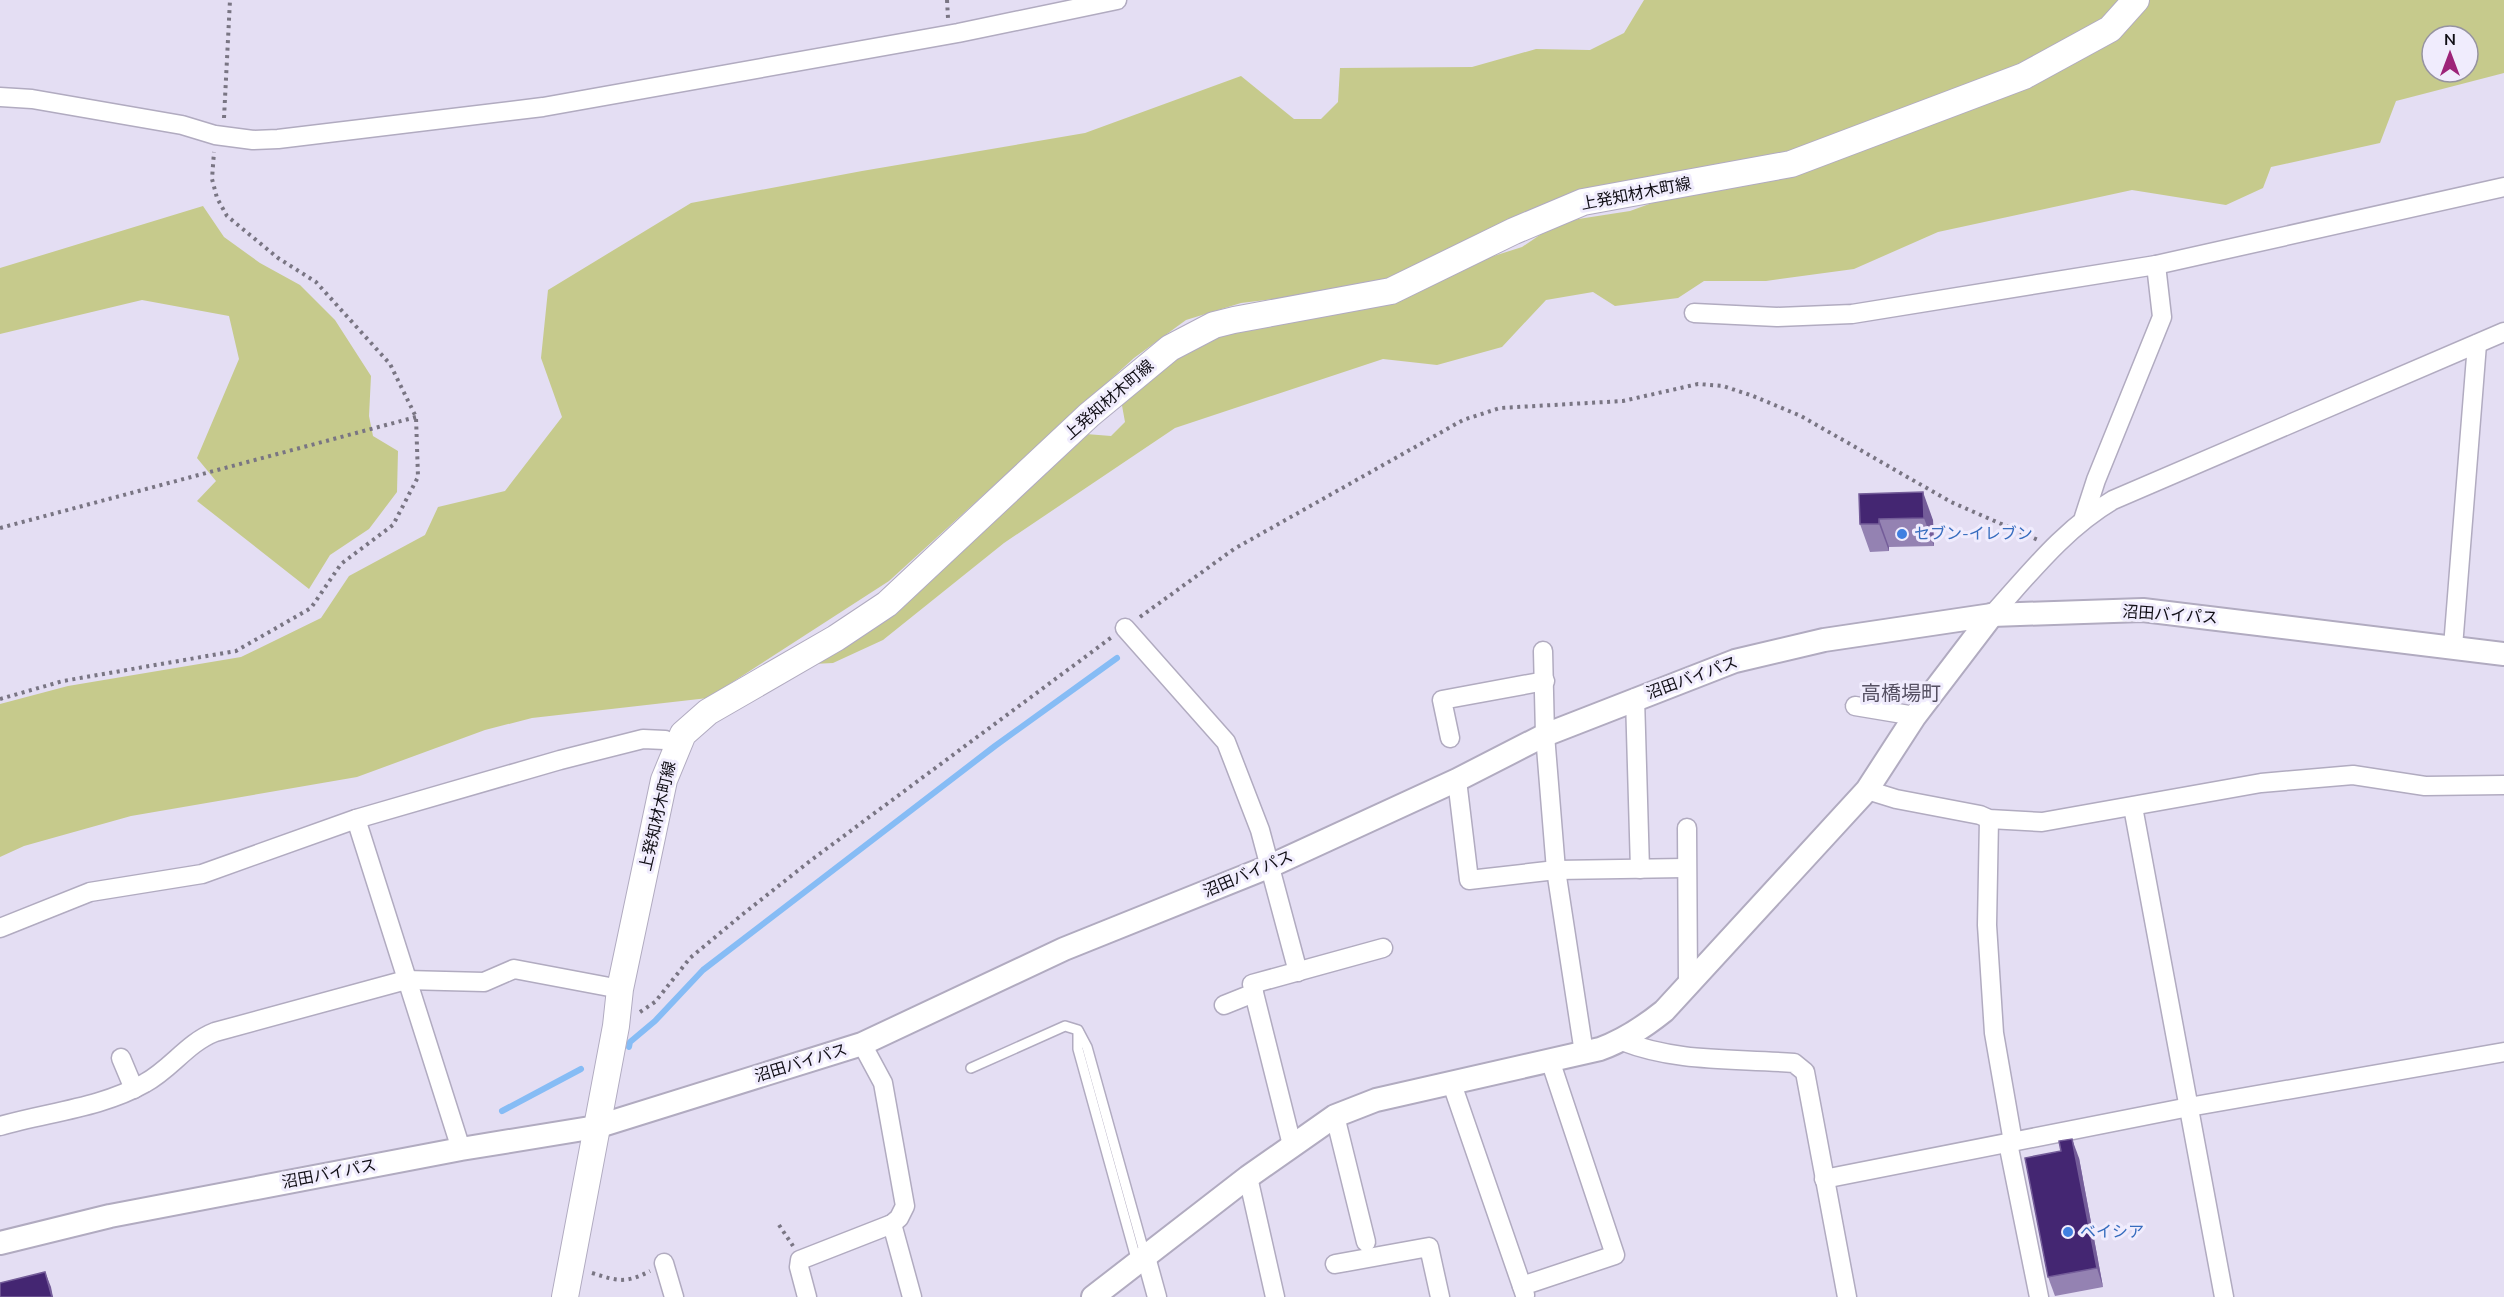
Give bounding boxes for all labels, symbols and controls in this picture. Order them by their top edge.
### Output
north arrow [2420,24,2480,84]
text: N [2444,29,2456,51]
street label: 上発知材木町線 [1579,173,1693,215]
street label: 上発知材木町線 [1060,355,1158,445]
place label: セブン-イレブン [1914,523,2033,545]
marker: セブン-イレブン [1895,527,1909,541]
street label: 沼田バイパス [2122,601,2218,629]
street label: 沼田バイパス [1643,651,1741,705]
district label: 高橋場町 [1861,680,1941,707]
street label: 上発知材木町線 [635,759,681,873]
street label: 沼田バイパス [1200,845,1296,903]
street label: 沼田バイパス [752,1038,850,1088]
street label: 沼田バイパス [280,1154,378,1194]
place label: ベイシア [2080,1221,2144,1243]
marker: ベイシア [2061,1225,2075,1239]

